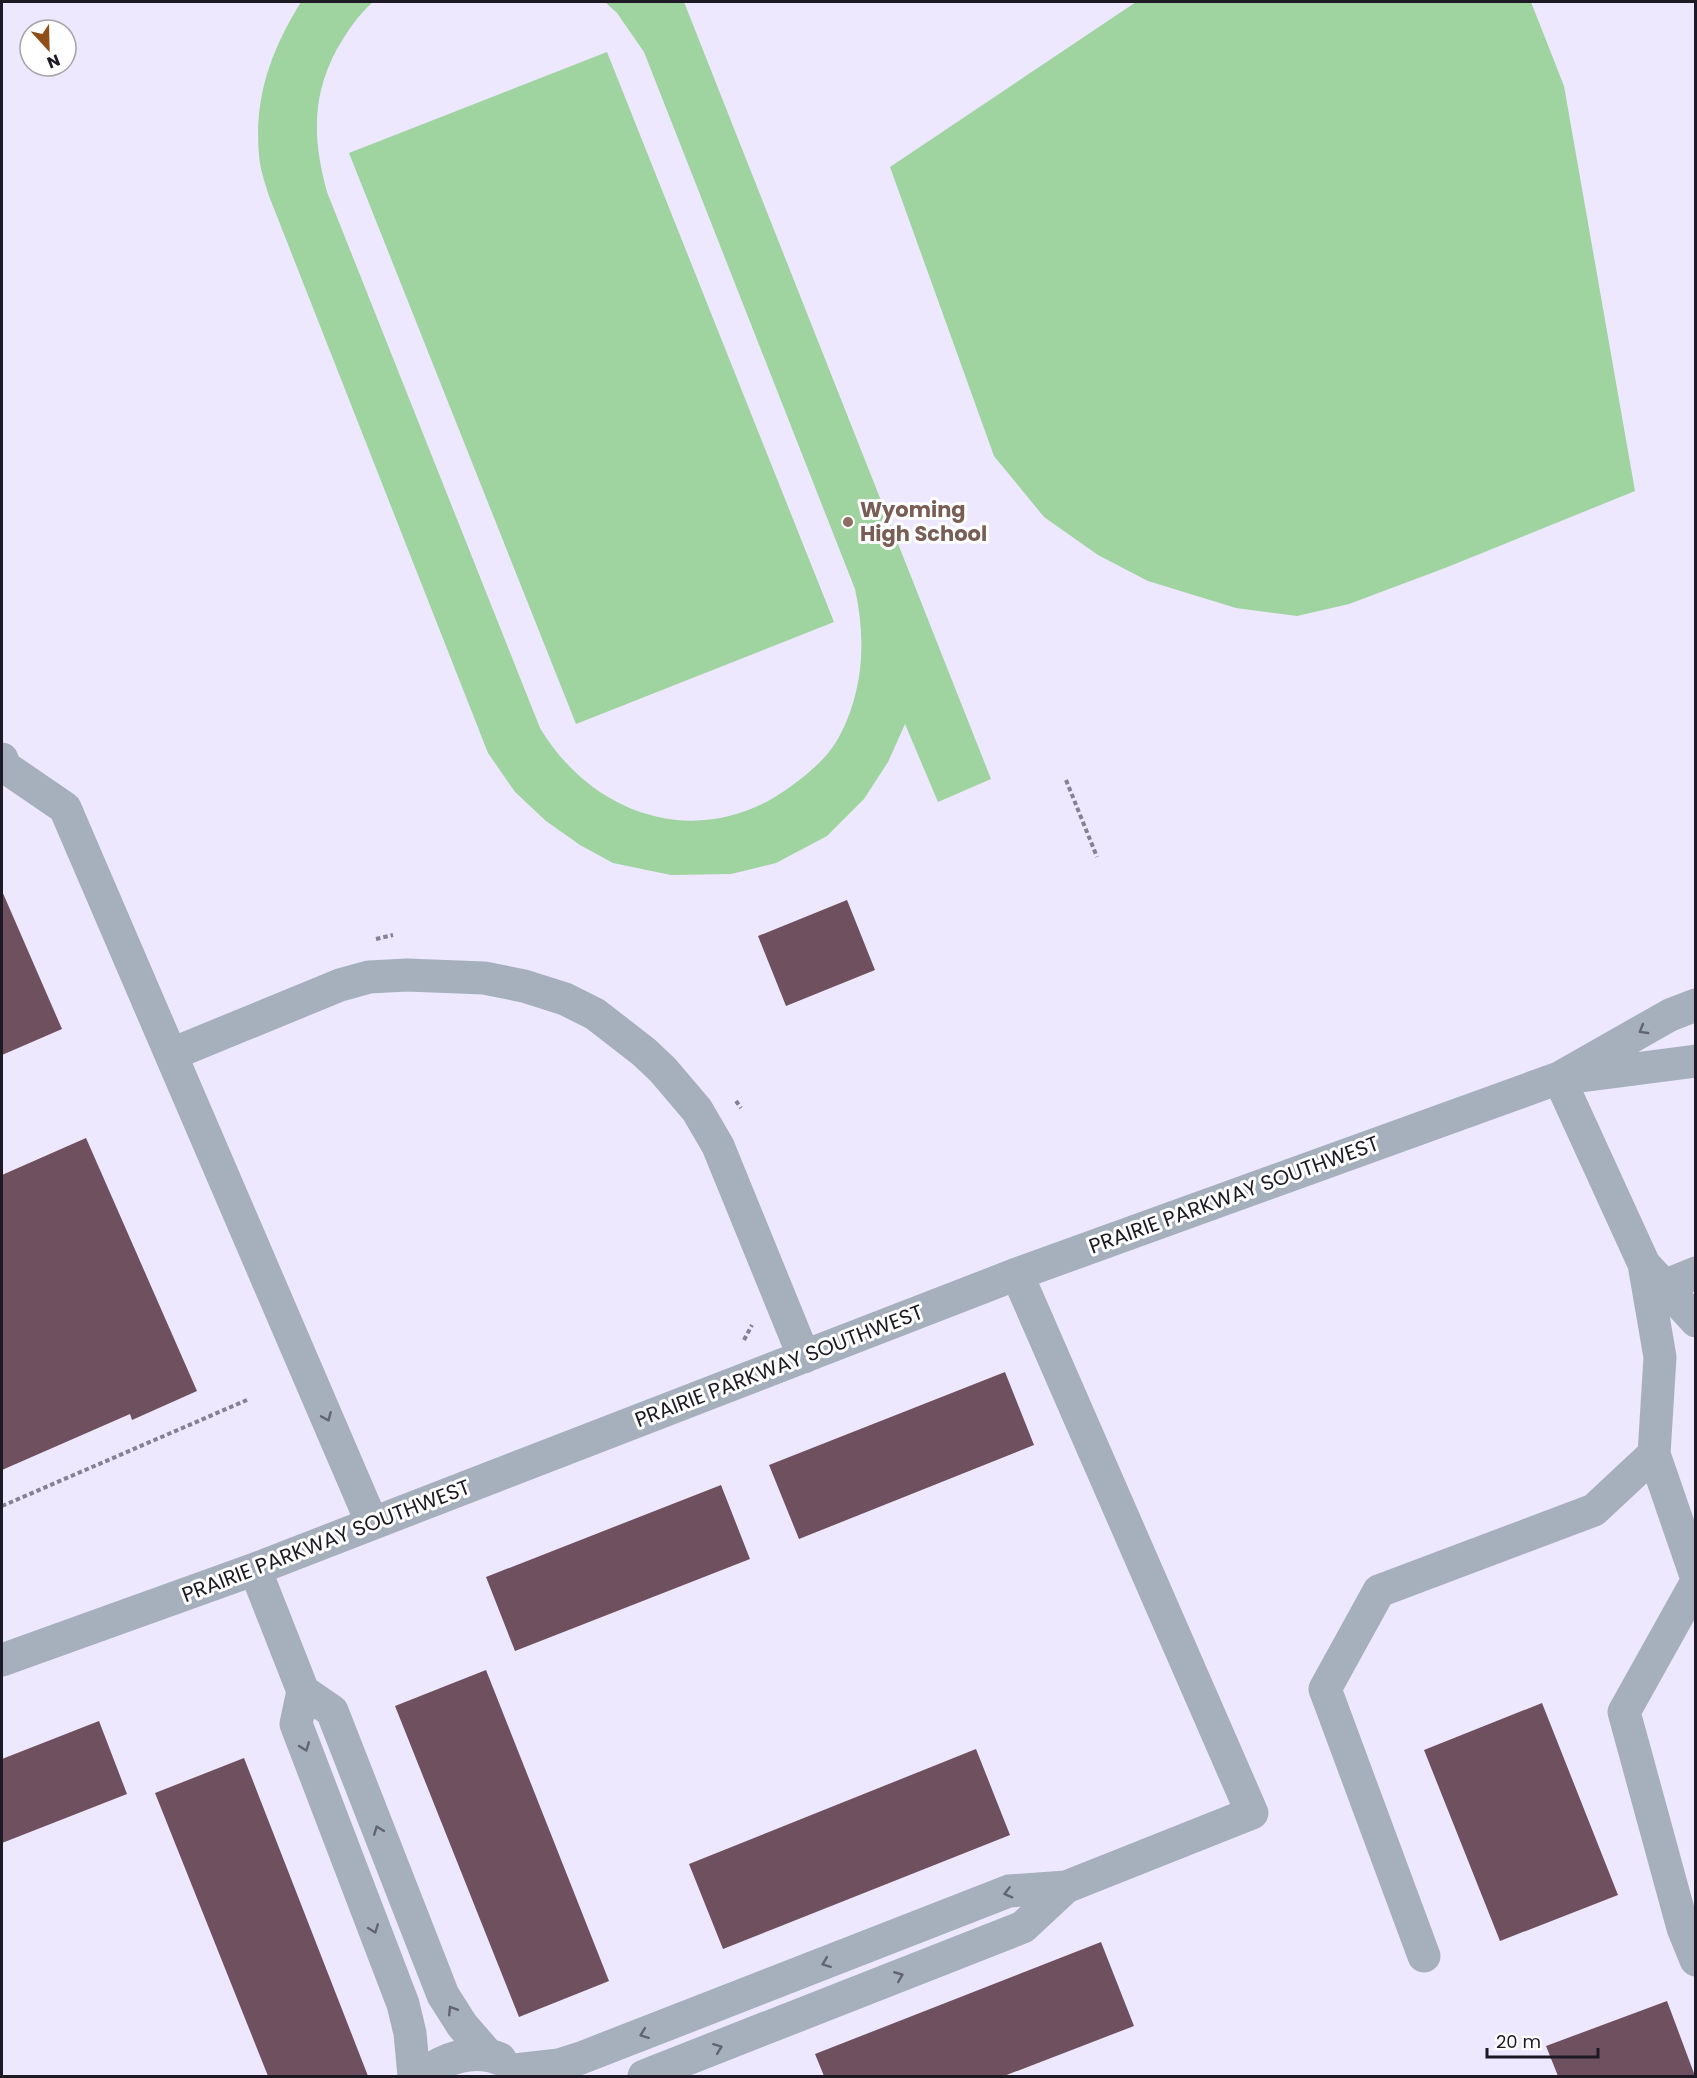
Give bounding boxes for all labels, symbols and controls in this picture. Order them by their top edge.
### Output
north arrow [18,18,78,78]
text: N [44,49,63,74]
place label: Wyoming High School [860,495,987,548]
marker: Wyoming High School [841,515,855,529]
one-way arrow [1639,1023,1649,1035]
street label: PRAIRIE PARKWAY SOUTHWEST [1085,1128,1383,1261]
street label: PRAIRIE PARKWAY SOUTHWEST [631,1297,927,1434]
one-way arrow [320,1411,332,1422]
street label: PRAIRIE PARKWAY SOUTHWEST [178,1472,474,1609]
one-way arrow [297,1741,310,1752]
one-way arrow [373,1825,385,1836]
one-way arrow [1003,1886,1013,1899]
one-way arrow [367,1923,380,1934]
one-way arrow [821,1956,832,1968]
one-way arrow [893,1971,904,1983]
one-way arrow [447,2006,459,2016]
scale bar [1487,2021,1598,2059]
one-way arrow [640,2027,651,2039]
text: 20 m [1496,2029,1541,2054]
one-way arrow [711,2043,722,2055]

